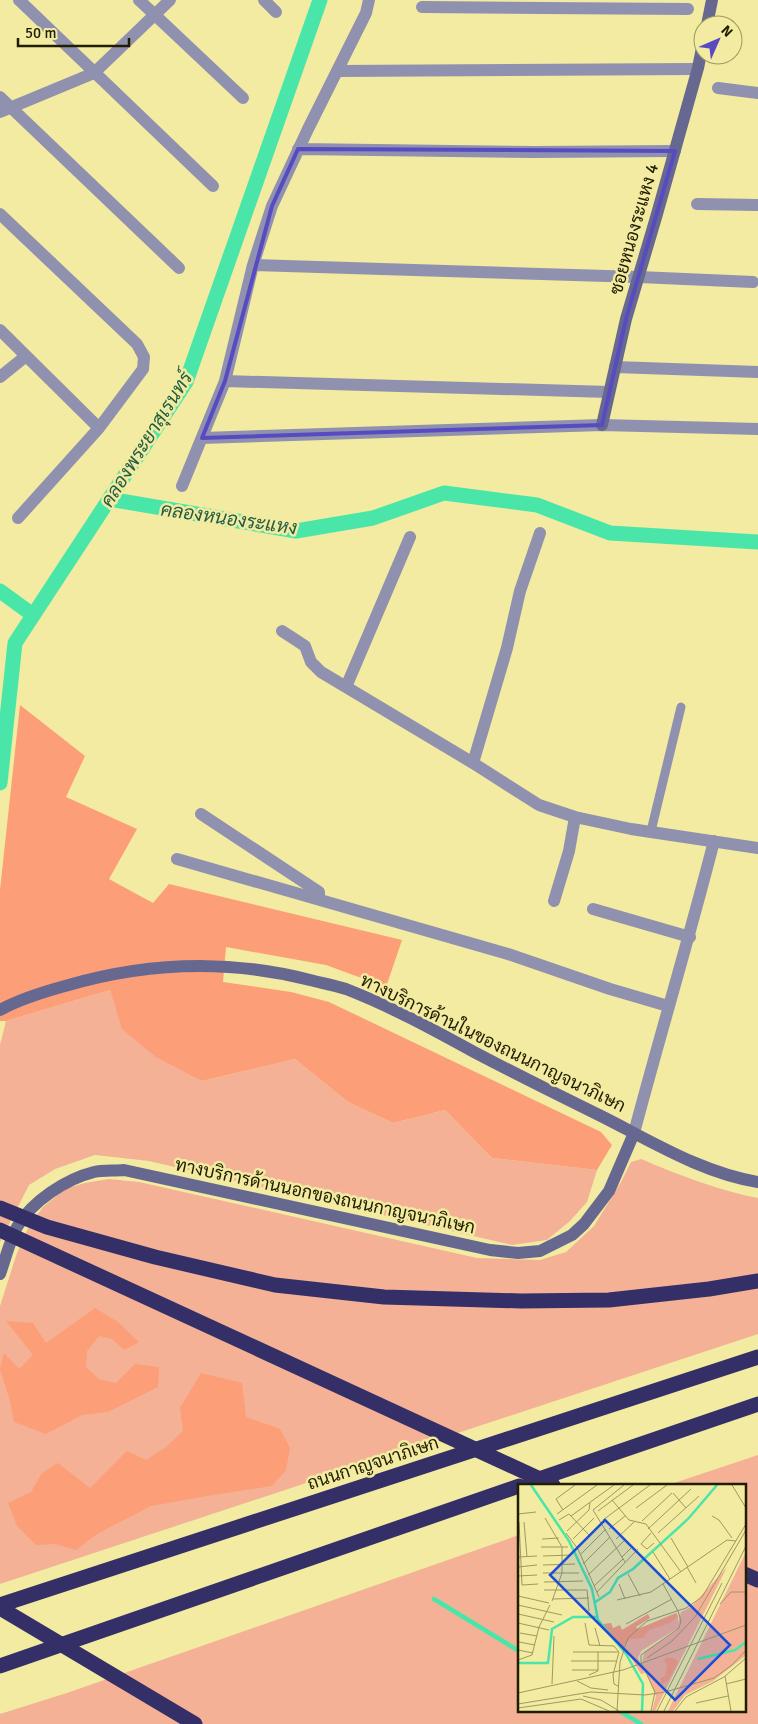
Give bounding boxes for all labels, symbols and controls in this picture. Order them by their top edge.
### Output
scale bar [18,15,129,47]
north arrow [693,15,743,65]
text: N [717,22,736,41]
text: 50 m [25,24,56,42]
street label: ซอยหนองระแหง 4 [605,161,663,297]
water label: คลองพระยาสุเรนทร์ [95,364,200,512]
water label: คลองหนองระแหง [159,498,299,540]
street label: ทางบริการด้านในของถนนกาญจนาภิเษก [357,967,630,1117]
street label: ทางบริการด้านนอกของถนนกาญจนาภิเษก [173,1152,477,1239]
street label: ถนนกาญจนาภิเษก [305,1431,441,1495]
inset map [518,1484,746,1712]

